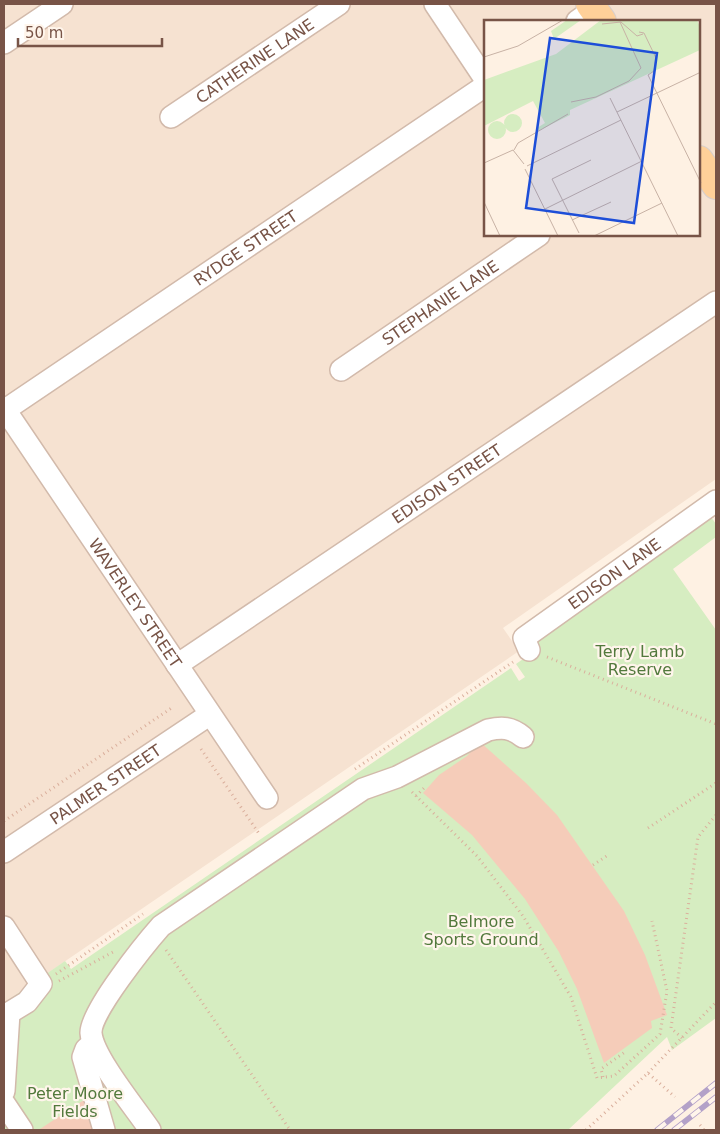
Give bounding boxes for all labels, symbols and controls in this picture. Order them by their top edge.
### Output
street label: CATHERINE LANE [192,14,317,107]
scale bar [18,15,161,47]
inset map [484,20,700,236]
text: 50 m [25,24,63,42]
street label: RYDGE STREET [190,206,301,289]
street label: STEPHANIE LANE [378,256,502,349]
street label: EDISON STREET [388,440,505,527]
street label: EDISON LANE [564,534,664,613]
street label: WAVERLEY STREET [85,535,186,671]
park label: Terry Lamb Reserve [595,642,684,679]
street label: PALMER STREET [46,740,165,828]
park label: Belmore Sports Ground [423,912,539,949]
park label: Peter Moore Fields [27,1084,123,1121]

